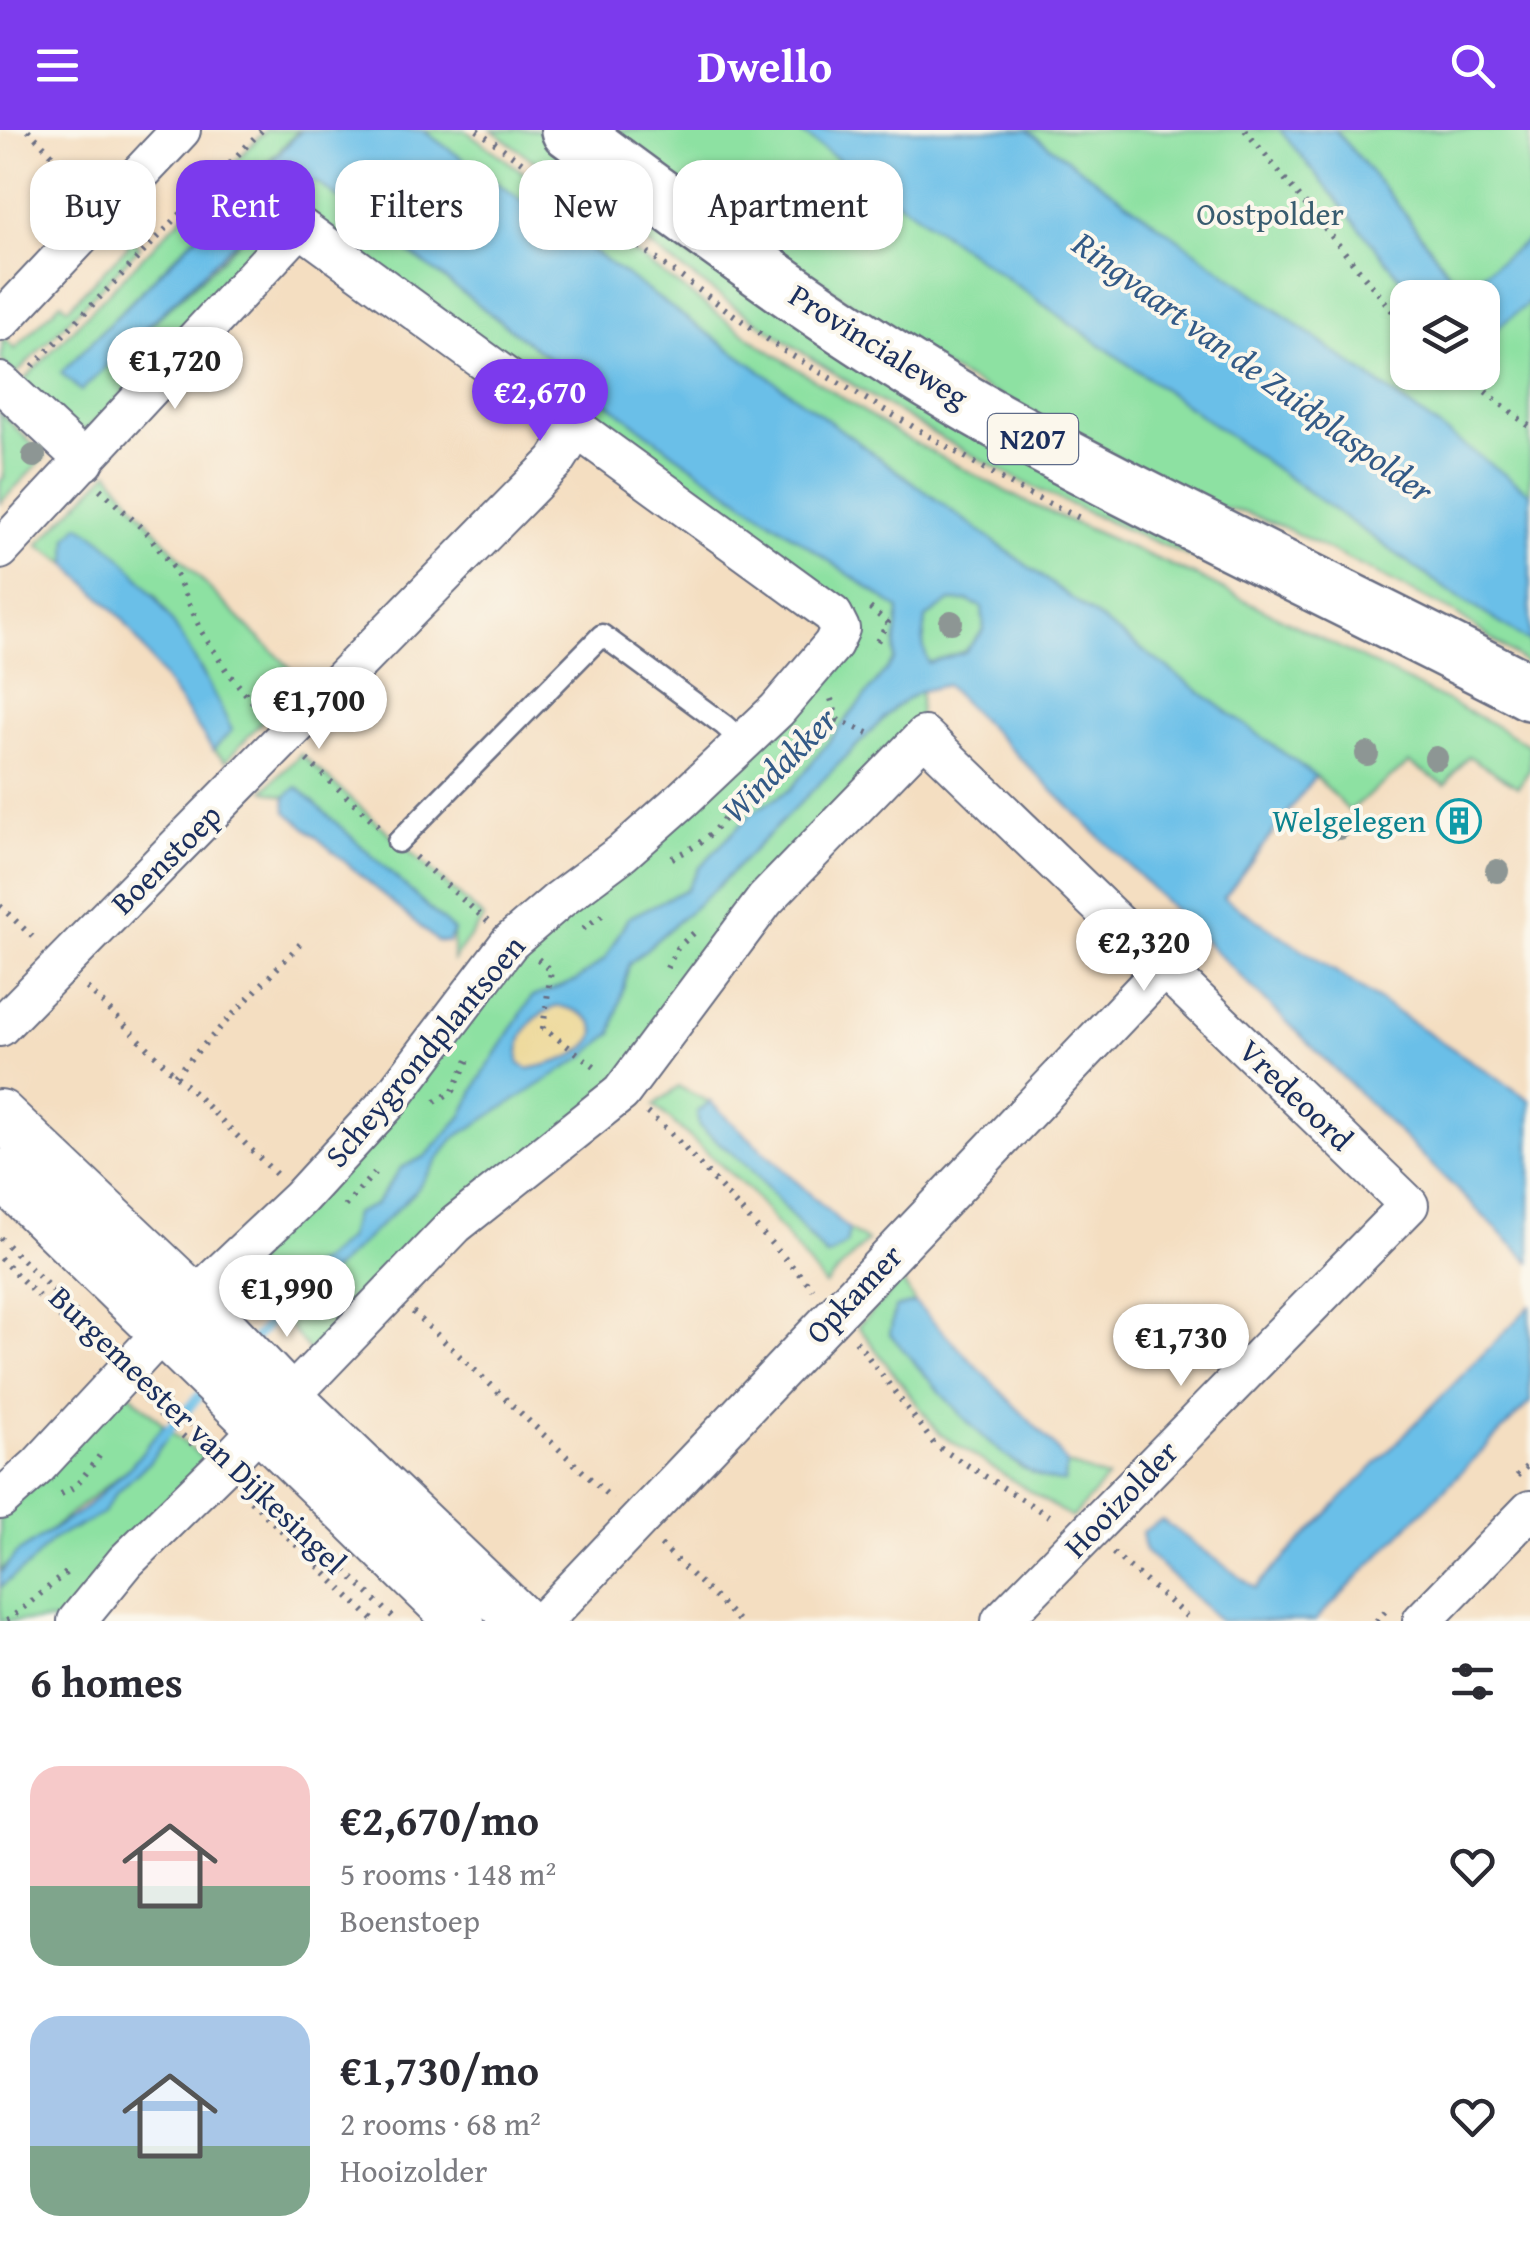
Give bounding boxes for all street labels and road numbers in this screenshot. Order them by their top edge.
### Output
street label: Provincialeweg [780,272,978,420]
road number: N207 [988,414,1078,464]
street label: Boenstoep [100,793,232,925]
street label: Scheygrondplantsoen [313,924,536,1177]
street label: Vredeoord [1228,1028,1364,1161]
street label: Opkamer [794,1233,913,1354]
street label: Burgemeester van Dijkesingel [39,1275,358,1585]
street label: Hooizolder [1053,1429,1189,1568]

